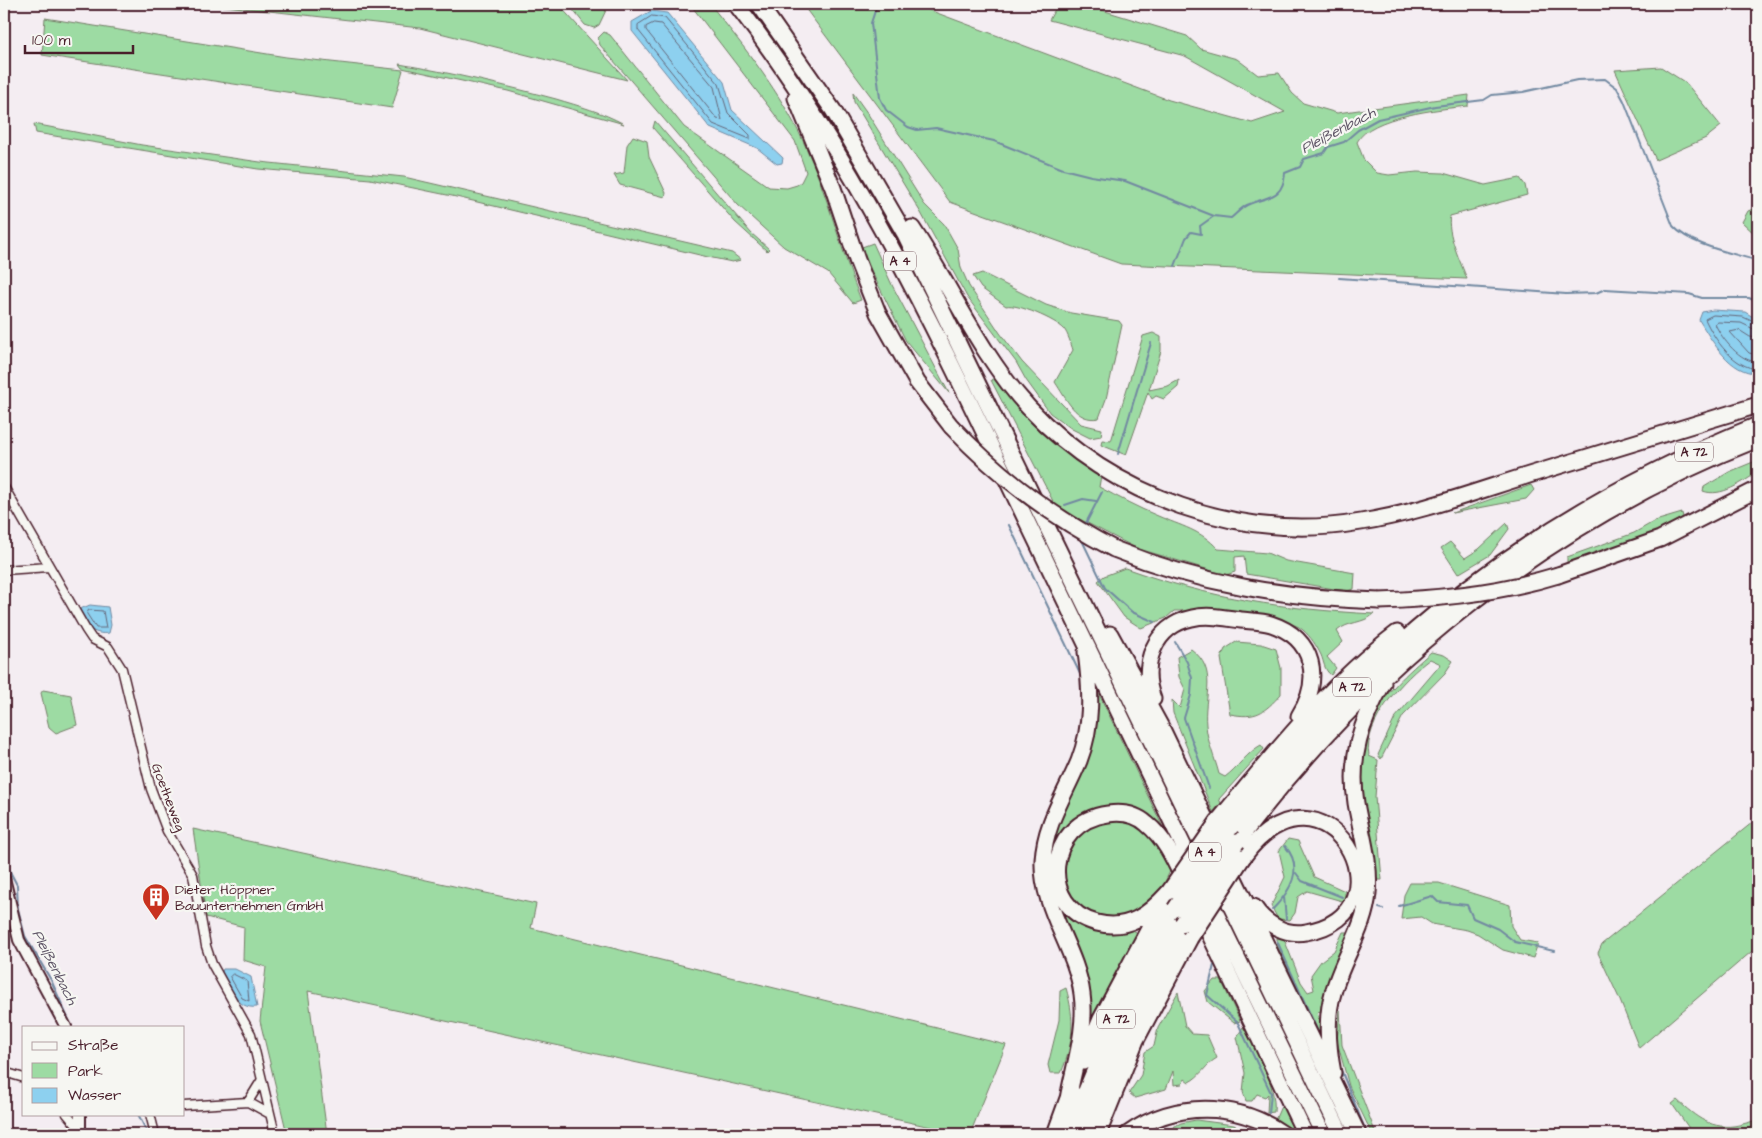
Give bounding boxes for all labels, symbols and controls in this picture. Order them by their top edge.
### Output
scale bar [25,22,132,54]
text: 100 m [32,30,71,51]
water label: Pleißenbach [1297,102,1380,159]
road number: A 4 [884,252,916,270]
road number: A 72 [1675,442,1713,462]
road number: A 72 [1333,678,1371,696]
street label: Goetheweg [146,760,190,834]
road number: A 4 [1189,842,1221,862]
place label: Dieter Höppner Bauunternehmen GmbH [175,880,324,916]
building icon: Dieter Höppner Bauunternehmen GmbH [141,882,171,921]
water label: Pleißenbach [27,926,83,1009]
road number: A 72 [1097,1010,1135,1028]
legend [22,1026,185,1116]
text: Straße [68,1035,118,1056]
text: Park [68,1061,103,1082]
text: Wasser [68,1085,121,1106]

